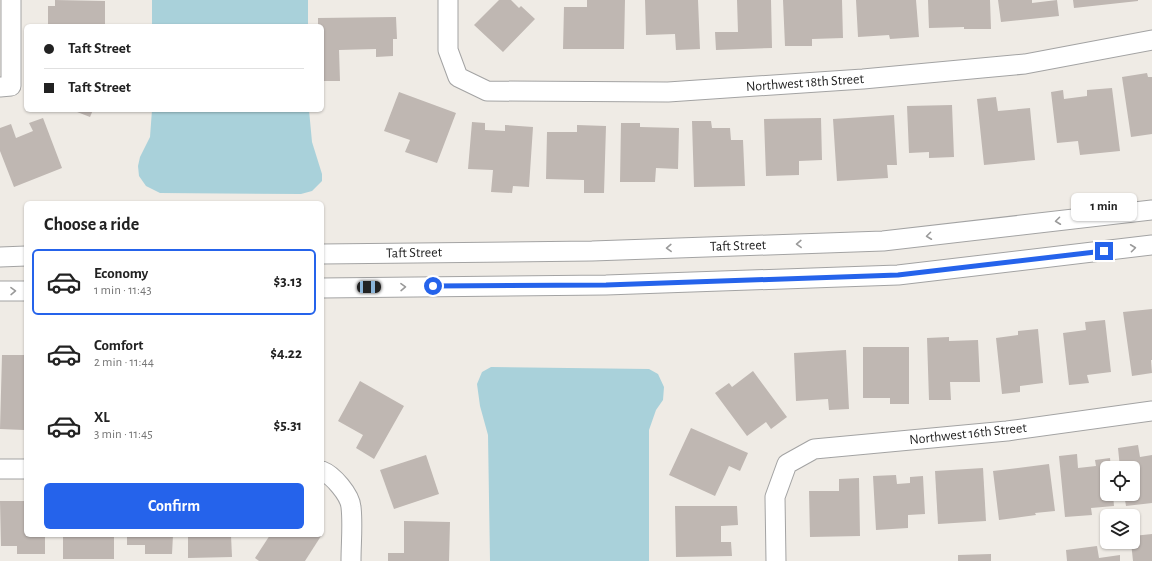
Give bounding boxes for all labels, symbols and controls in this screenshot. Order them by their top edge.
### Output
text: Taft Street [68,41,131,56]
street label: Northwest 18th Street [746,72,865,94]
text: Taft Street [68,80,131,95]
callout: 1 min [1071,193,1137,221]
text: 1 min [1090,200,1118,213]
text: Choose a ride [44,216,139,234]
one-way arrow [1055,216,1061,225]
one-way arrow [925,231,932,240]
street label: Taft Street [710,238,767,254]
one-way arrow [796,239,802,248]
route end [1095,242,1113,260]
one-way arrow [1130,243,1136,252]
one-way arrow [666,244,672,253]
street label: Taft Street [386,246,443,260]
icon: car [46,264,82,300]
text: Economy [94,266,148,281]
text: $3.13 [273,274,302,289]
route start [424,277,442,295]
car [357,281,381,293]
one-way arrow [400,283,406,291]
text: 1 min · 11:43 [94,284,152,297]
one-way arrow [10,287,16,295]
icon: car [46,336,82,372]
text: Comfort [94,338,143,353]
text: $4.22 [270,346,302,361]
text: 2 min · 11:44 [94,356,154,369]
icon: car [46,408,82,444]
text: XL [94,410,110,425]
text: $5.31 [273,418,302,433]
street label: Northwest 16th Street [909,421,1028,447]
text: 3 min · 11:45 [94,428,153,441]
map controls [1100,461,1140,549]
button: locate [1100,461,1140,501]
button: Confirm [44,483,304,529]
button: layers [1100,509,1140,549]

